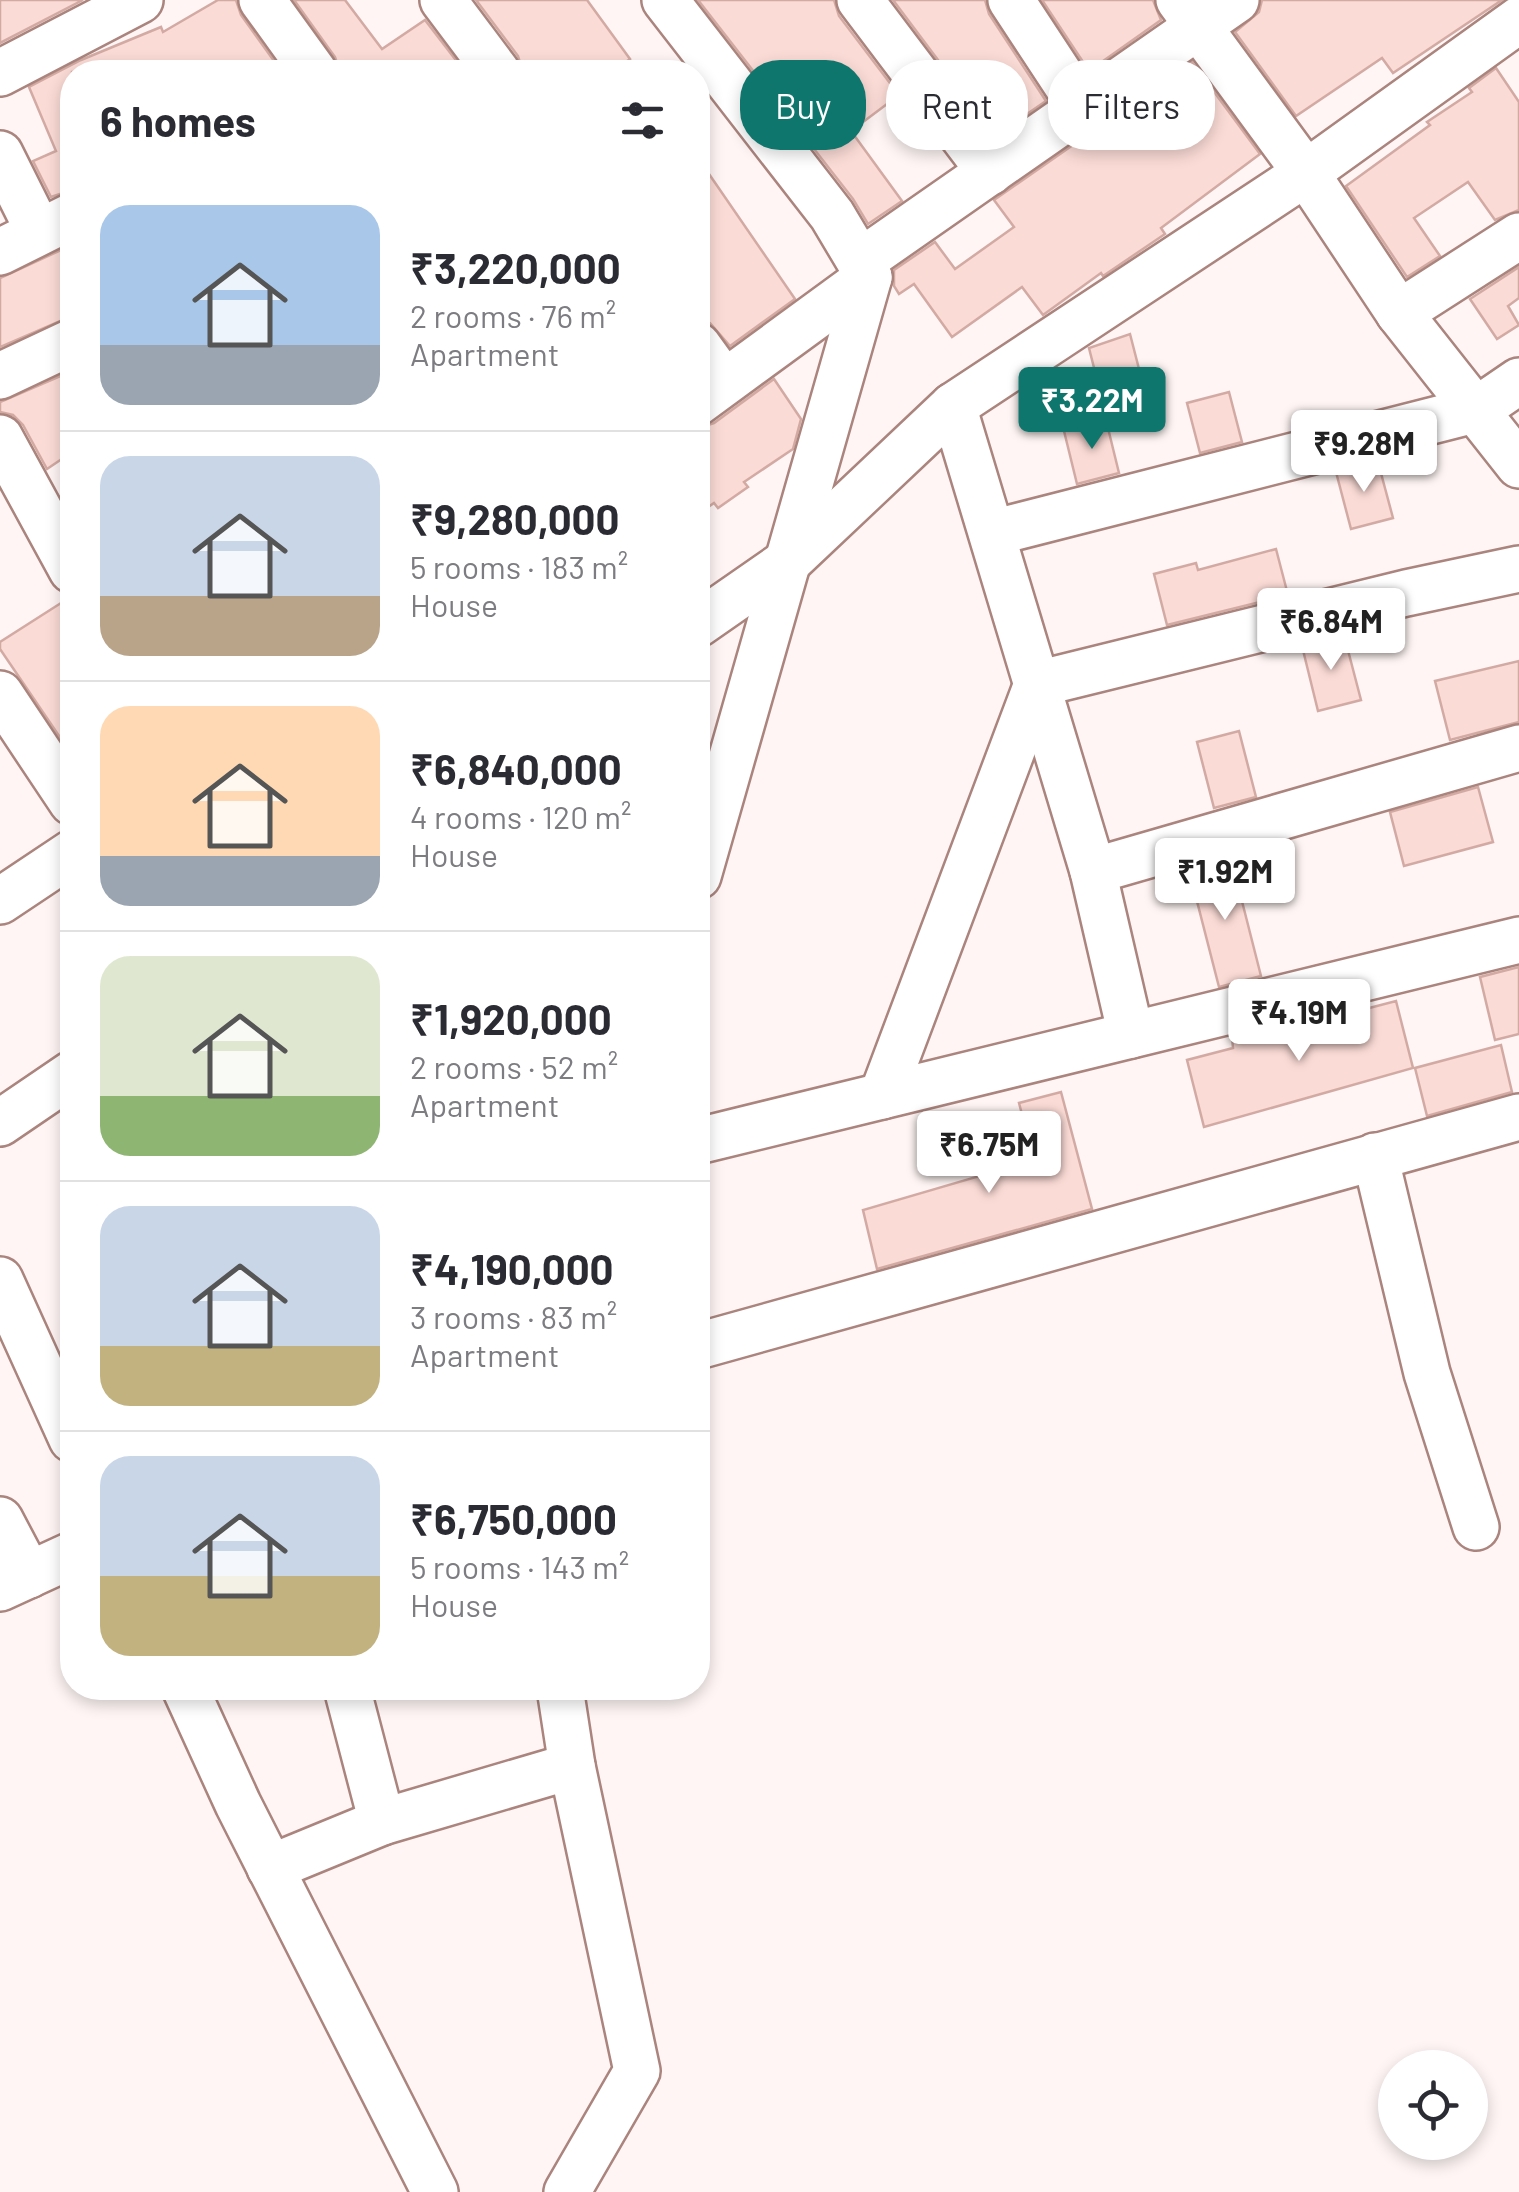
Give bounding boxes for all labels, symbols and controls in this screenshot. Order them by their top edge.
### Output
chip: Buy [740,60,866,150]
chip: Rent [886,60,1028,150]
chip: Filters [1048,60,1215,150]
icon: filters [615,93,670,148]
text: 6 homes [100,95,256,145]
text: ₹3,220,000 [410,242,621,292]
icon: home [180,245,300,365]
text: 2 rooms · 76 m² [410,296,616,334]
text: Apartment [410,334,559,372]
pin: ₹3.22M [1011,367,1173,452]
text: ₹3.22M [1041,380,1143,418]
pin: ₹9.28M [1283,410,1445,495]
text: ₹9.28M [1313,423,1415,461]
text: ₹9,280,000 [410,493,620,543]
icon: home [180,496,300,616]
text: 5 rooms · 183 m² [410,547,628,585]
text: House [410,585,498,623]
pin: ₹6.84M [1250,588,1412,673]
text: ₹6.84M [1279,601,1383,639]
text: ₹6,840,000 [410,743,622,793]
icon: home [180,746,300,866]
text: 4 rooms · 120 m² [410,797,632,835]
text: House [410,835,498,873]
pin: ₹1.92M [1144,838,1306,923]
text: ₹1.92M [1177,851,1273,889]
pin: ₹4.19M [1218,979,1380,1064]
text: ₹4.19M [1250,992,1348,1030]
text: ₹1,920,000 [410,993,612,1043]
icon: home [180,996,300,1116]
text: 2 rooms · 52 m² [410,1047,618,1085]
text: Apartment [410,1085,559,1123]
pin: ₹6.75M [908,1111,1070,1196]
text: ₹6.75M [939,1124,1039,1162]
text: ₹4,190,000 [410,1243,614,1293]
icon: home [180,1246,300,1366]
text: 3 rooms · 83 m² [410,1297,617,1335]
text: Apartment [410,1335,559,1373]
text: ₹6,750,000 [410,1493,617,1543]
icon: home [180,1496,300,1616]
text: 5 rooms · 143 m² [410,1547,629,1585]
text: House [410,1585,498,1623]
map controls [1378,2050,1488,2160]
button: locate [1378,2050,1488,2160]

